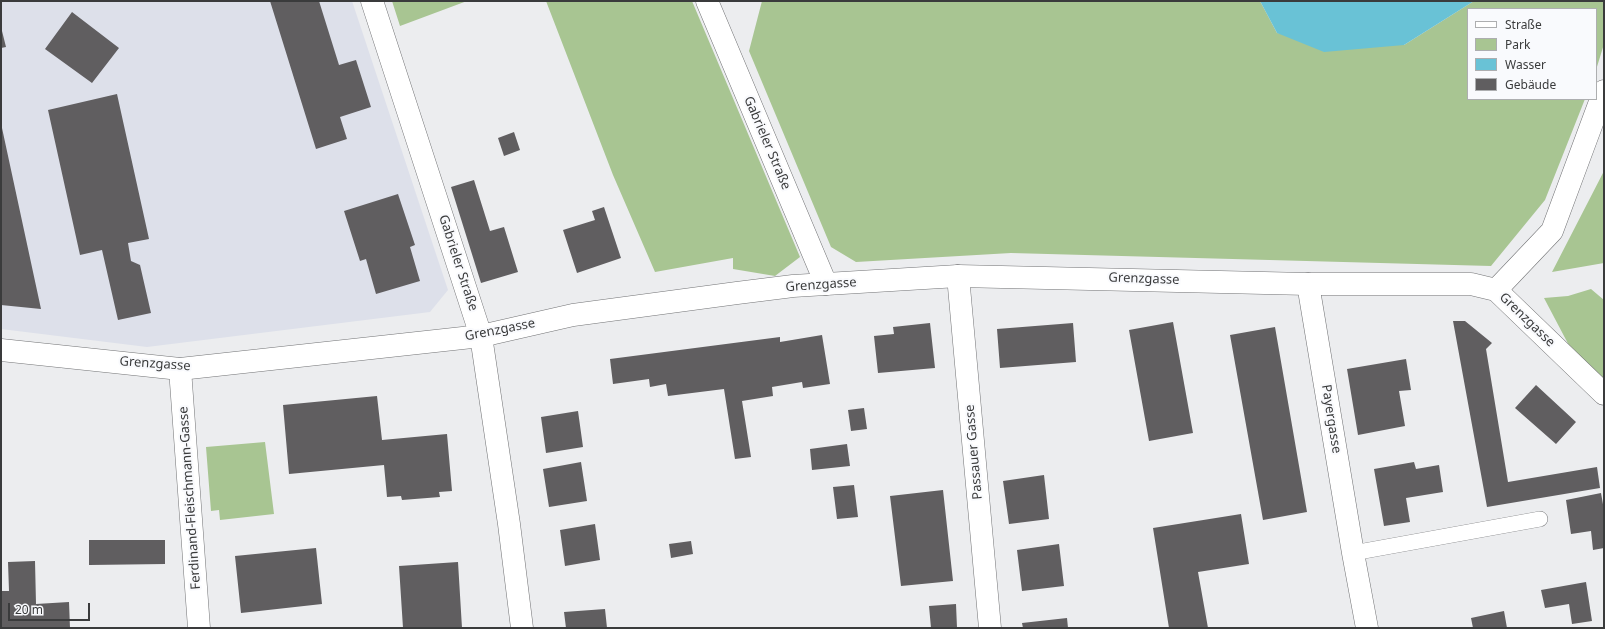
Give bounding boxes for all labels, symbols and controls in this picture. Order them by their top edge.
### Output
legend [1467,8,1597,100]
text: Straße [1505,16,1542,33]
text: Park [1505,36,1530,53]
text: Wasser [1505,56,1546,73]
text: Gebäude [1505,76,1556,93]
street label: Gabrieler Straße [740,94,794,192]
street label: Gabrieler Straße [435,213,481,313]
street label: Grenzgasse [1108,270,1180,288]
street label: Grenzgasse [785,275,857,295]
street label: Grenzgasse [1496,290,1558,350]
street label: Grenzgasse [464,316,536,344]
street label: Grenzgasse [119,354,191,374]
street label: Payergasse [1318,383,1344,455]
street label: Passauer Gasse [962,404,986,500]
street label: Ferdinand-Fleischmann-Gasse [176,406,204,590]
scale bar [10,595,92,621]
text: 20 m [15,601,43,618]

